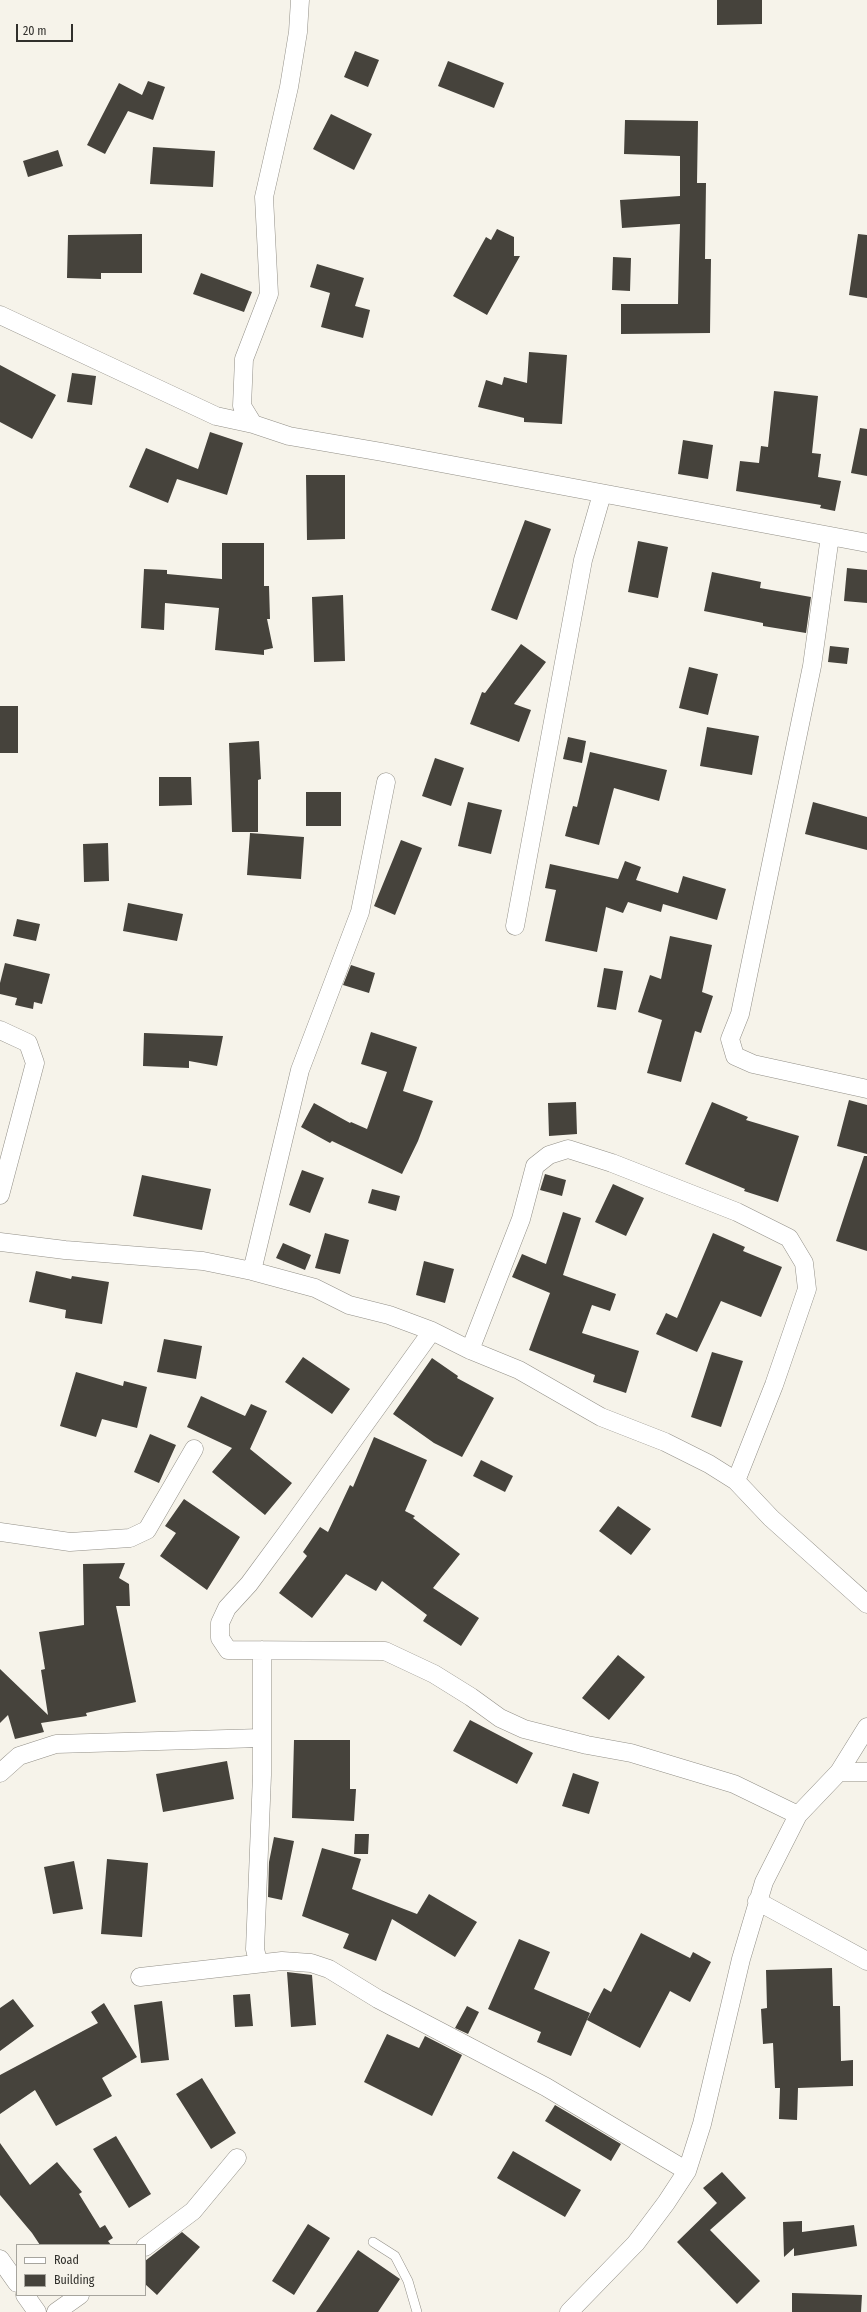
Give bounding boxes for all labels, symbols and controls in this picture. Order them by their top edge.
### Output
scale bar [18,16,75,42]
text: 20 m [23,24,47,38]
legend [16,2244,146,2296]
text: Road [54,2253,79,2267]
text: Building [54,2273,94,2287]

